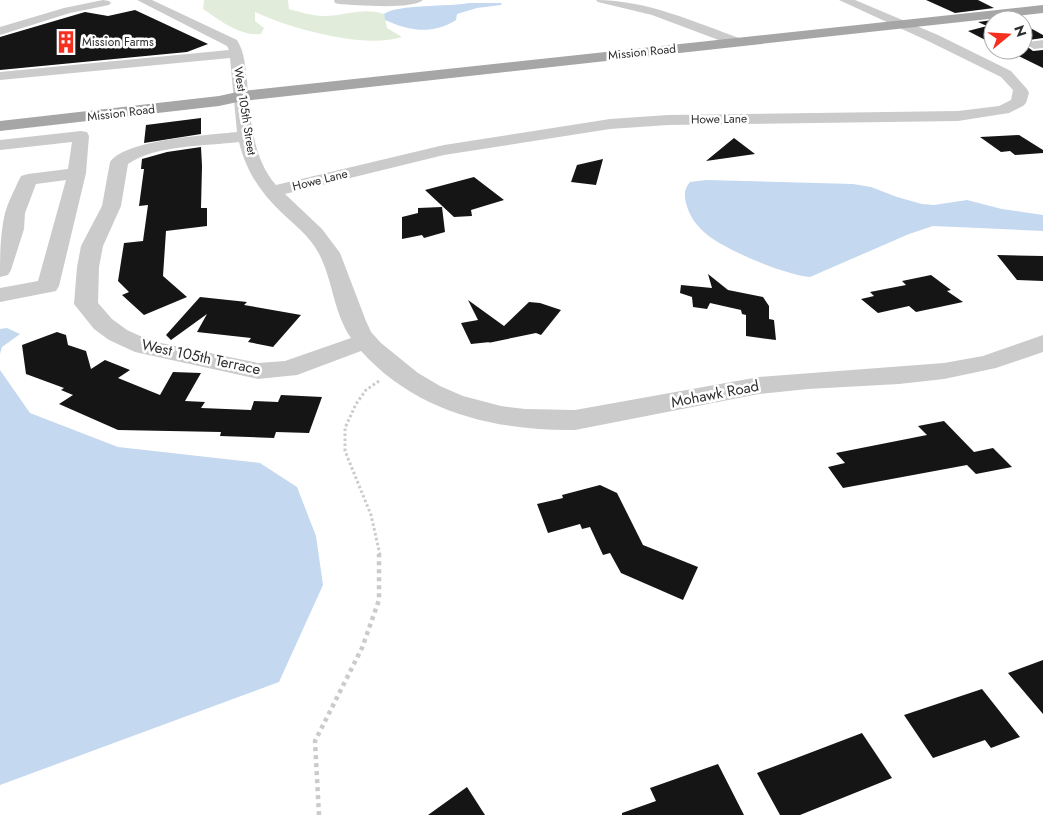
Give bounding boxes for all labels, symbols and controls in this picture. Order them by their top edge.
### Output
north arrow [983,10,1033,60]
text: N [1009,23,1032,39]
building icon: Mission Farms [53,29,79,55]
place label: Mission Farms [82,33,154,51]
street label: Mission Road [607,39,677,65]
street label: West 105th Street [229,66,261,157]
street label: Mission Road [86,100,156,126]
street label: Howe Lane [691,110,747,128]
street label: Howe Lane [290,164,350,196]
street label: West 105th Terrace [139,334,263,380]
street label: Mohawk Road [669,375,761,413]

